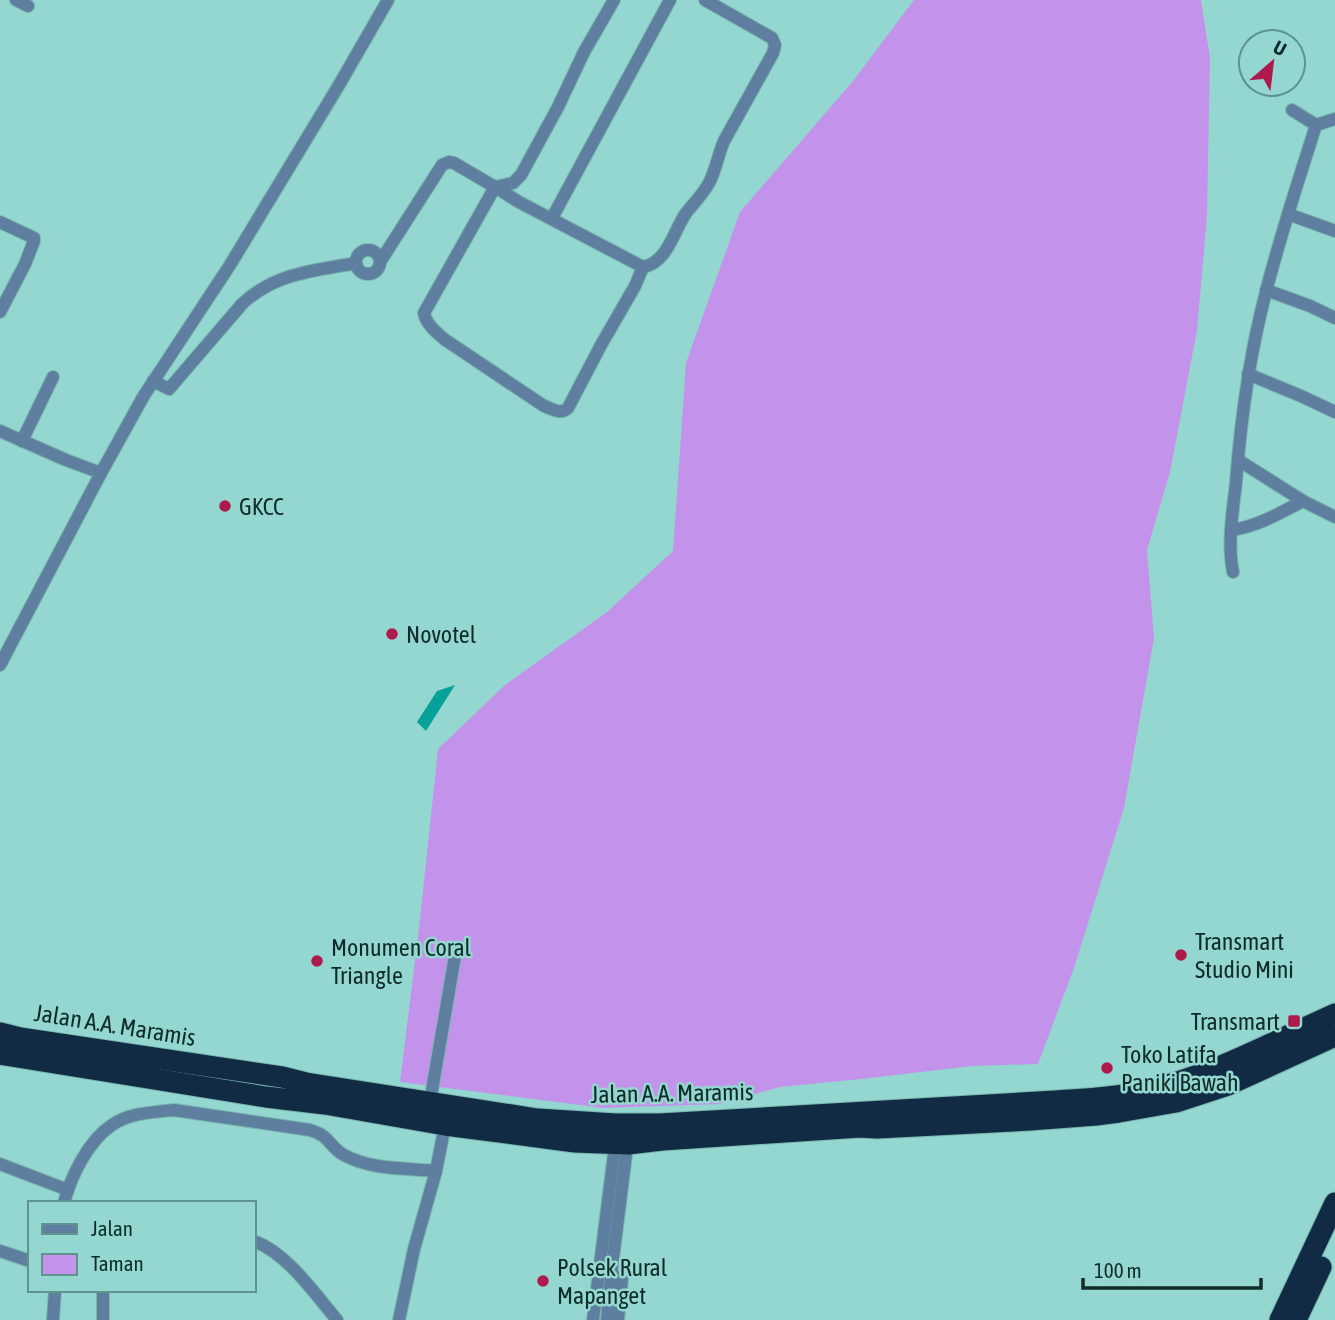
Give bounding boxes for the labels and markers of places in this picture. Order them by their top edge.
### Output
place label: GKCC [239,493,284,520]
marker: GKCC [217,498,233,514]
place label: Novotel [406,621,477,648]
marker: Novotel [384,626,400,642]
place label: Transmart Studio Mini [1195,928,1294,983]
place label: Monumen Coral Triangle [331,934,472,989]
marker: Transmart Studio Mini [1173,947,1189,963]
marker: Monumen Coral Triangle [309,953,325,969]
place label: Transmart [1191,1008,1280,1035]
marker: Transmart [1286,1013,1302,1029]
place label: Toko Latifa Paniki Bawah [1121,1041,1239,1096]
marker: Toko Latifa Paniki Bawah [1099,1060,1115,1076]
place label: Polsek Rural Mapanget [557,1254,668,1309]
marker: Polsek Rural Mapanget [535,1273,551,1289]

